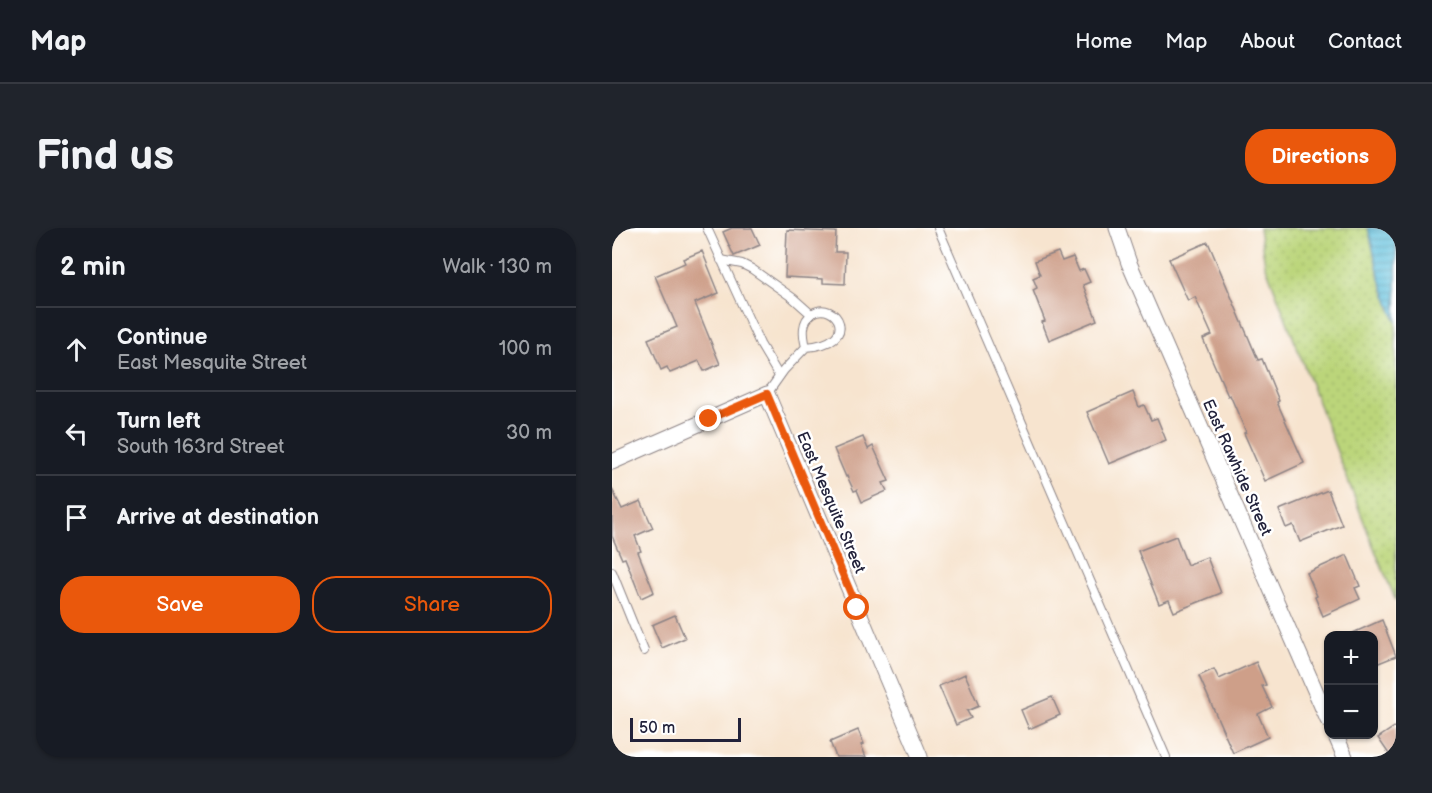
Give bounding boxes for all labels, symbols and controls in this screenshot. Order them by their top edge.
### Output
text: Map [30,25,86,58]
text: Home [1075,29,1132,54]
text: Map [1165,29,1207,54]
text: About [1240,29,1295,54]
text: Contact [1328,29,1402,54]
button: Directions [1245,129,1396,184]
text: Find us [36,131,174,182]
text: 2 min [60,252,126,283]
text: Walk · 130 m [443,255,552,279]
text: Continue [117,324,207,351]
icon: ahead [60,333,93,366]
text: 100 m [499,337,552,361]
text: East Mesquite Street [117,351,307,375]
street label: East Rawhide Street [1198,397,1275,539]
route end [695,405,721,431]
text: Turn left [117,408,201,435]
icon: left [60,417,93,450]
text: 30 m [506,421,552,445]
street label: East Mesquite Street [792,429,869,576]
text: South 163rd Street [117,435,284,459]
icon: arrive [60,501,93,534]
text: Arrive at destination [117,504,319,531]
button: Save [60,576,300,633]
button: Share [312,576,552,633]
route start [843,594,869,620]
map controls [1324,631,1378,739]
button: + [1324,631,1378,685]
button: − [1324,685,1378,739]
scale bar [630,715,741,742]
text: 50 m [639,719,675,738]

